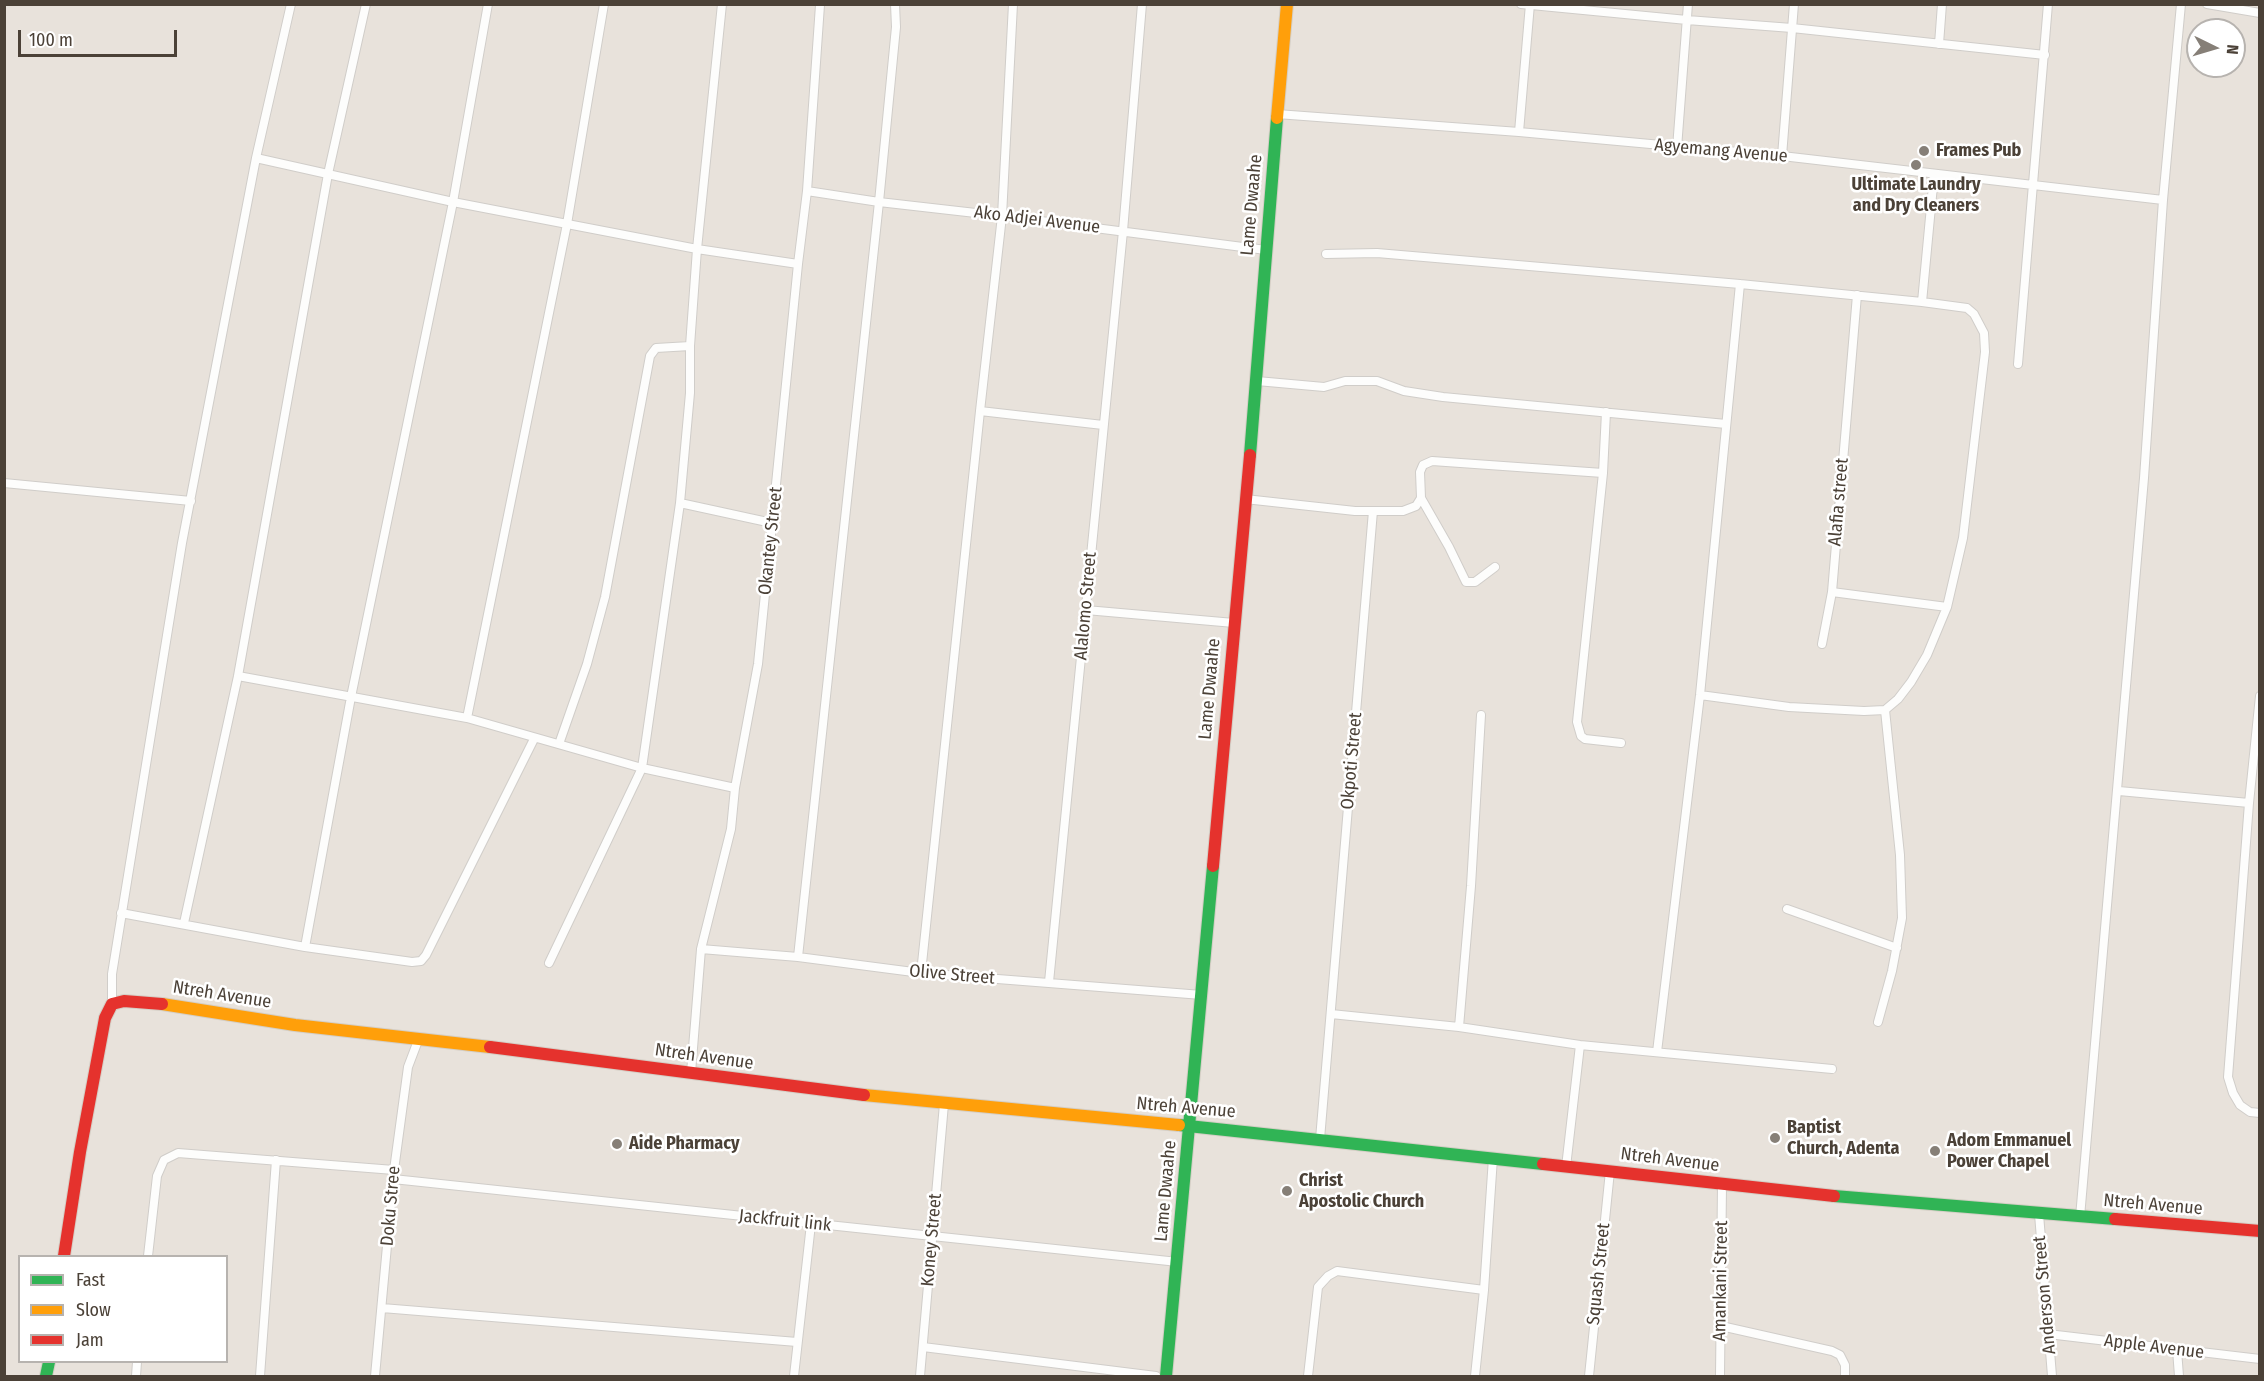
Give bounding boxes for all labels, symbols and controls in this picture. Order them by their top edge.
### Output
scale bar [21,18,180,56]
north arrow [2186,18,2246,78]
text: 100 m [29,29,73,51]
text: N [2223,44,2242,55]
street label: Agyemang Avenue [1653,134,1789,168]
place label: Frames Pub [1936,140,2021,162]
marker: Frames Pub [1917,144,1931,158]
street label: Lame Dwaahe [1237,153,1267,257]
marker: Ultimate Laundry and Dry Cleaners [1909,158,1923,172]
place label: Ultimate Laundry and Dry Cleaners [1851,174,1981,216]
street label: Ako Adjei Avenue [973,202,1101,238]
street label: Alafia street [1824,457,1854,547]
street label: Okantey Street [755,486,787,596]
street label: Alalomo Street [1071,551,1101,661]
street label: Lame Dwaahe [1195,637,1225,741]
street label: Okpoti Street [1337,711,1367,811]
street label: Olive Street [908,960,996,990]
street label: Ntreh Avenue [171,977,273,1013]
street label: Ntreh Avenue [653,1039,755,1075]
street label: Ntreh Avenue [1136,1093,1236,1123]
place label: Baptist Church, Adenta [1787,1117,1899,1160]
place label: Adom Emmanuel Power Chapel [1947,1130,2071,1172]
marker: Baptist Church, Adenta [1768,1131,1782,1145]
place label: Aide Pharmacy [629,1133,740,1155]
marker: Aide Pharmacy [610,1137,624,1151]
street label: Lame Dwaahe [1151,1139,1181,1243]
street label: Ntreh Avenue [1619,1143,1721,1177]
marker: Adom Emmanuel Power Chapel [1928,1144,1942,1158]
street label: Doku Stree [377,1165,405,1247]
place label: Christ Apostolic Church [1299,1170,1424,1212]
marker: Christ Apostolic Church [1280,1184,1294,1198]
street label: Ntreh Avenue [2103,1190,2203,1220]
street label: Koney Street [917,1192,947,1288]
street label: Jackfruit link [738,1205,832,1237]
street label: Amankani Street [1709,1220,1733,1342]
street label: Squash Street [1583,1222,1615,1326]
street label: Anderson Street [2029,1235,2061,1355]
legend [18,1255,228,1363]
text: Fast [76,1269,105,1291]
text: Slow [76,1299,111,1321]
text: Jam [76,1329,104,1351]
street label: Apple Avenue [2103,1330,2205,1364]

